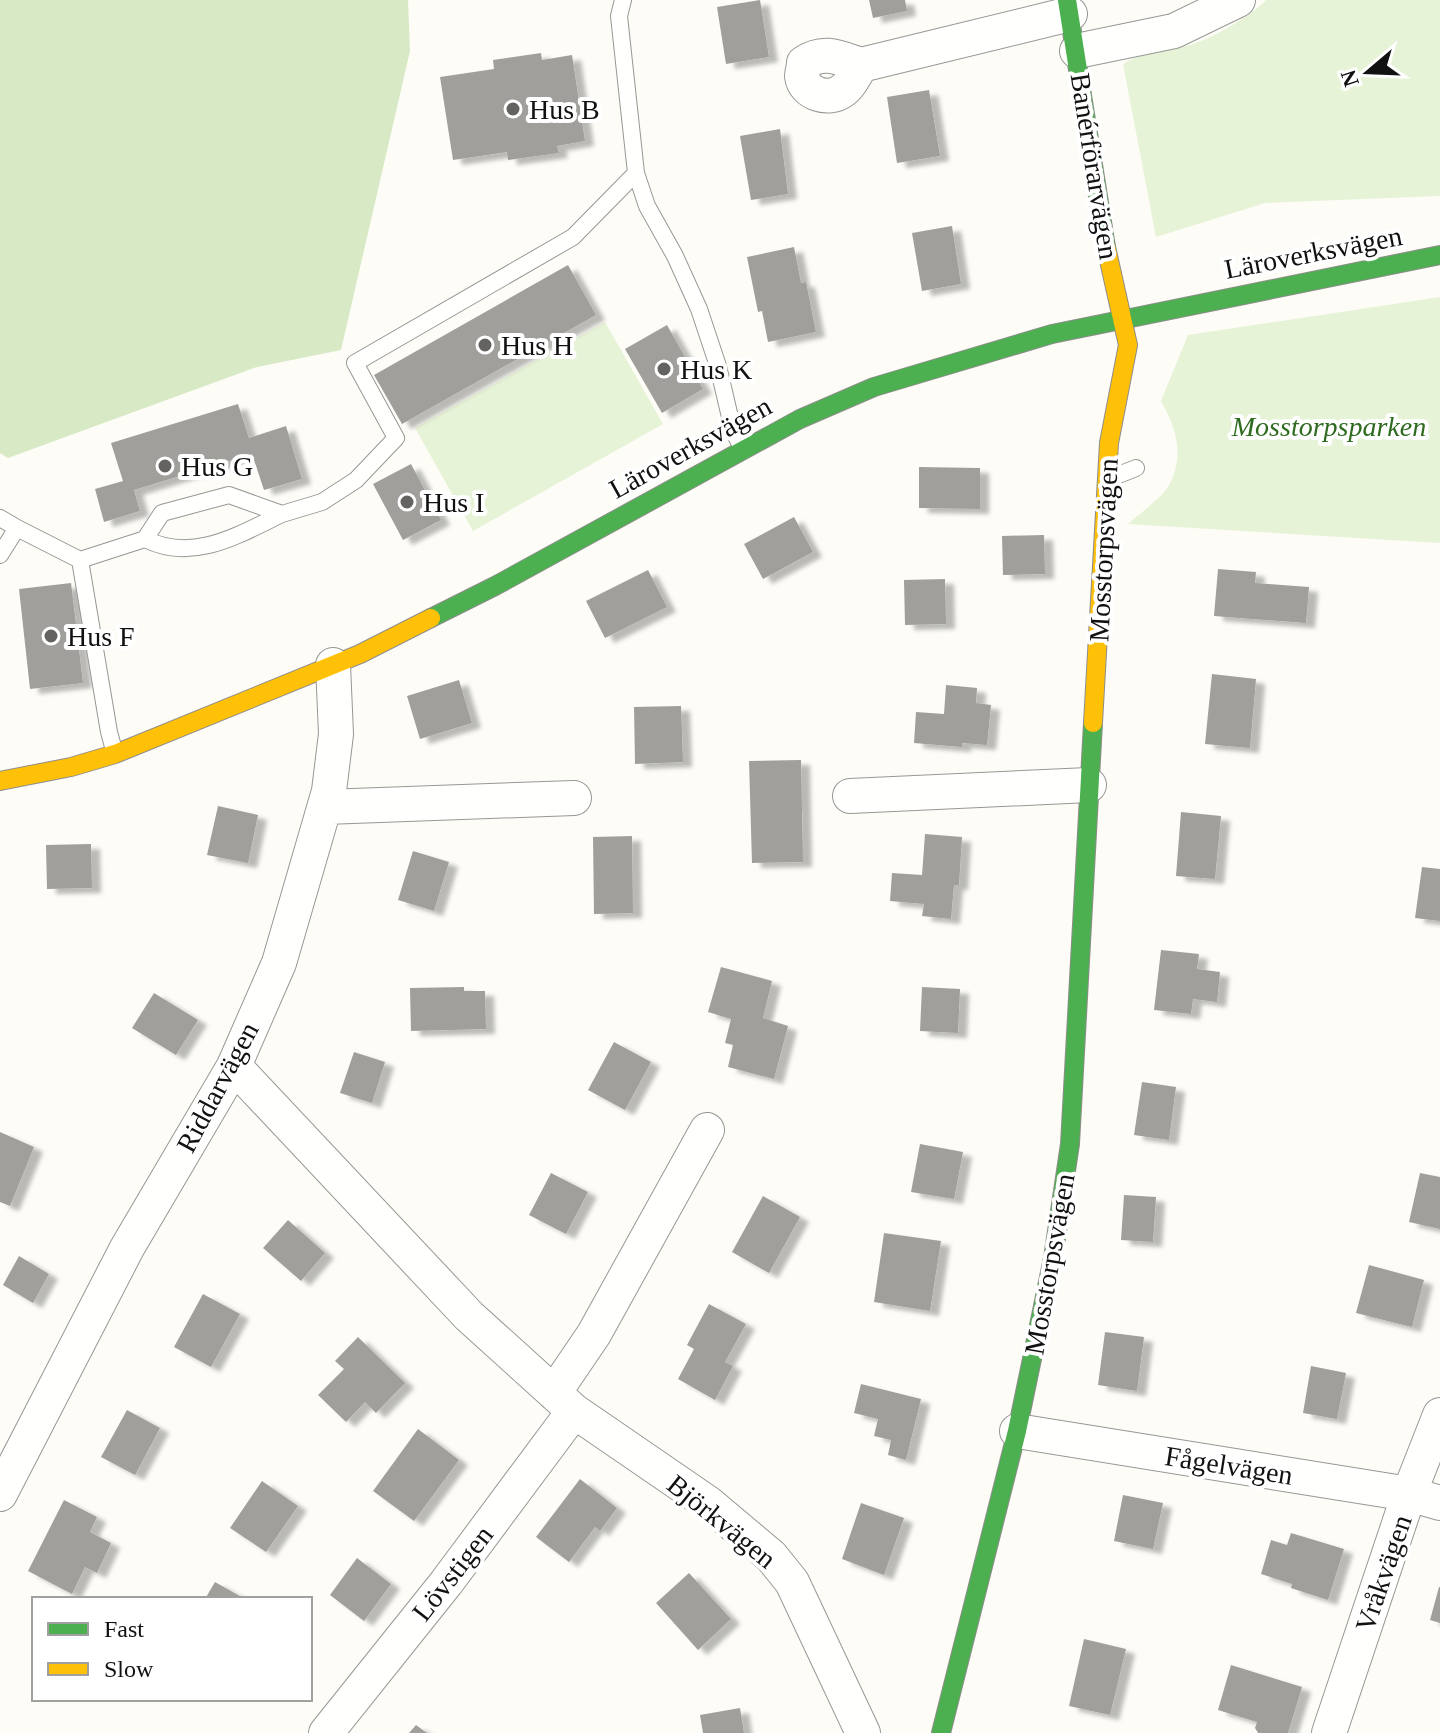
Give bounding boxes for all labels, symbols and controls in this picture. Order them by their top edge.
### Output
north arrow [1328,32,1408,112]
text: N [1335,67,1364,90]
street label: Banérförarvägen [1064,71,1125,261]
place label: Hus B [529,94,600,125]
marker: Hus B [504,100,522,118]
street label: Läroverksvägen [1222,220,1405,285]
place label: Hus H [501,330,573,361]
marker: Hus H [476,336,494,354]
place label: Hus K [680,354,752,385]
marker: Hus K [655,360,673,378]
street label: Läroverksvägen [604,390,777,505]
park label: Mosstorpsparken [1231,411,1426,442]
place label: Hus G [181,451,253,482]
marker: Hus G [156,457,174,475]
street label: Mosstorpsvägen [1083,458,1124,642]
place label: Hus I [423,487,484,518]
marker: Hus I [398,493,416,511]
place label: Hus F [67,621,135,652]
marker: Hus F [42,627,60,645]
street label: Riddarvägen [170,1017,265,1158]
street label: Mosstorpsvägen [1018,1171,1081,1357]
street label: Fågelvägen [1163,1440,1295,1491]
street label: Björkvägen [661,1468,782,1575]
street label: Vråkvägen [1349,1511,1418,1635]
street label: Lövstigen [406,1520,499,1627]
legend [32,1597,312,1701]
text: Fast [104,1616,144,1642]
text: Slow [104,1656,154,1682]

